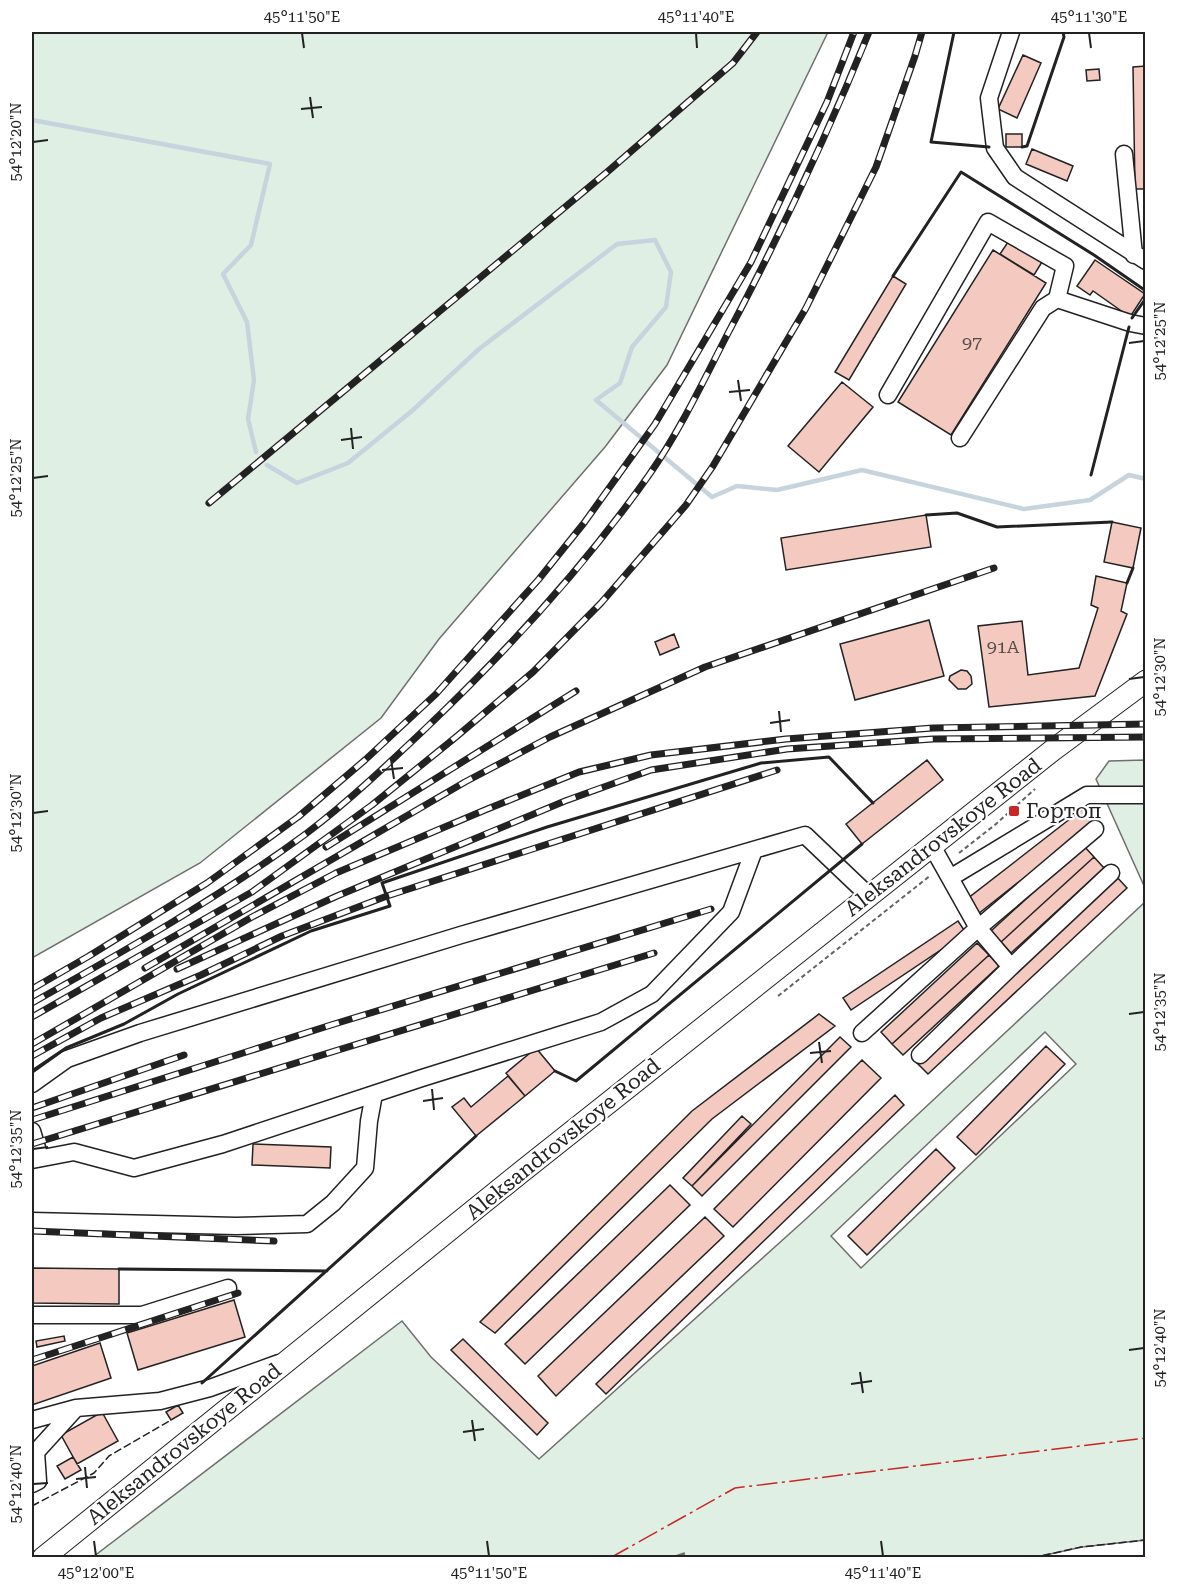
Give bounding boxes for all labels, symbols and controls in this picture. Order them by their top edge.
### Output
text: 45°11'50"E [264,8,340,26]
text: 45°11'40"E [658,8,734,26]
text: 45°11'30"E [1051,8,1127,26]
text: 54°12'20"N [7,102,25,182]
text: 54°12'25"N [1151,301,1169,381]
house number: 97 [962,332,982,353]
text: 54°12'25"N [7,438,25,518]
house number: 91А [987,636,1020,657]
text: 54°12'30"N [1151,637,1169,717]
street label: Aleksandrovskoye Road [840,753,1046,921]
text: 54°12'30"N [7,773,25,853]
place label: Гортоп [1026,799,1101,823]
marker: Гортоп [1007,804,1021,818]
text: 54°12'35"N [1151,972,1169,1052]
street label: Aleksandrovskoye Road [461,1053,665,1225]
text: 54°12'35"N [7,1109,25,1189]
text: 54°12'40"N [1151,1308,1169,1388]
street label: Aleksandrovskoye Road [82,1358,286,1530]
text: 54°12'40"N [7,1444,25,1524]
text: 45°12'00"E [58,1564,134,1582]
text: 45°11'50"E [451,1564,527,1582]
text: 45°11'40"E [845,1564,921,1582]

